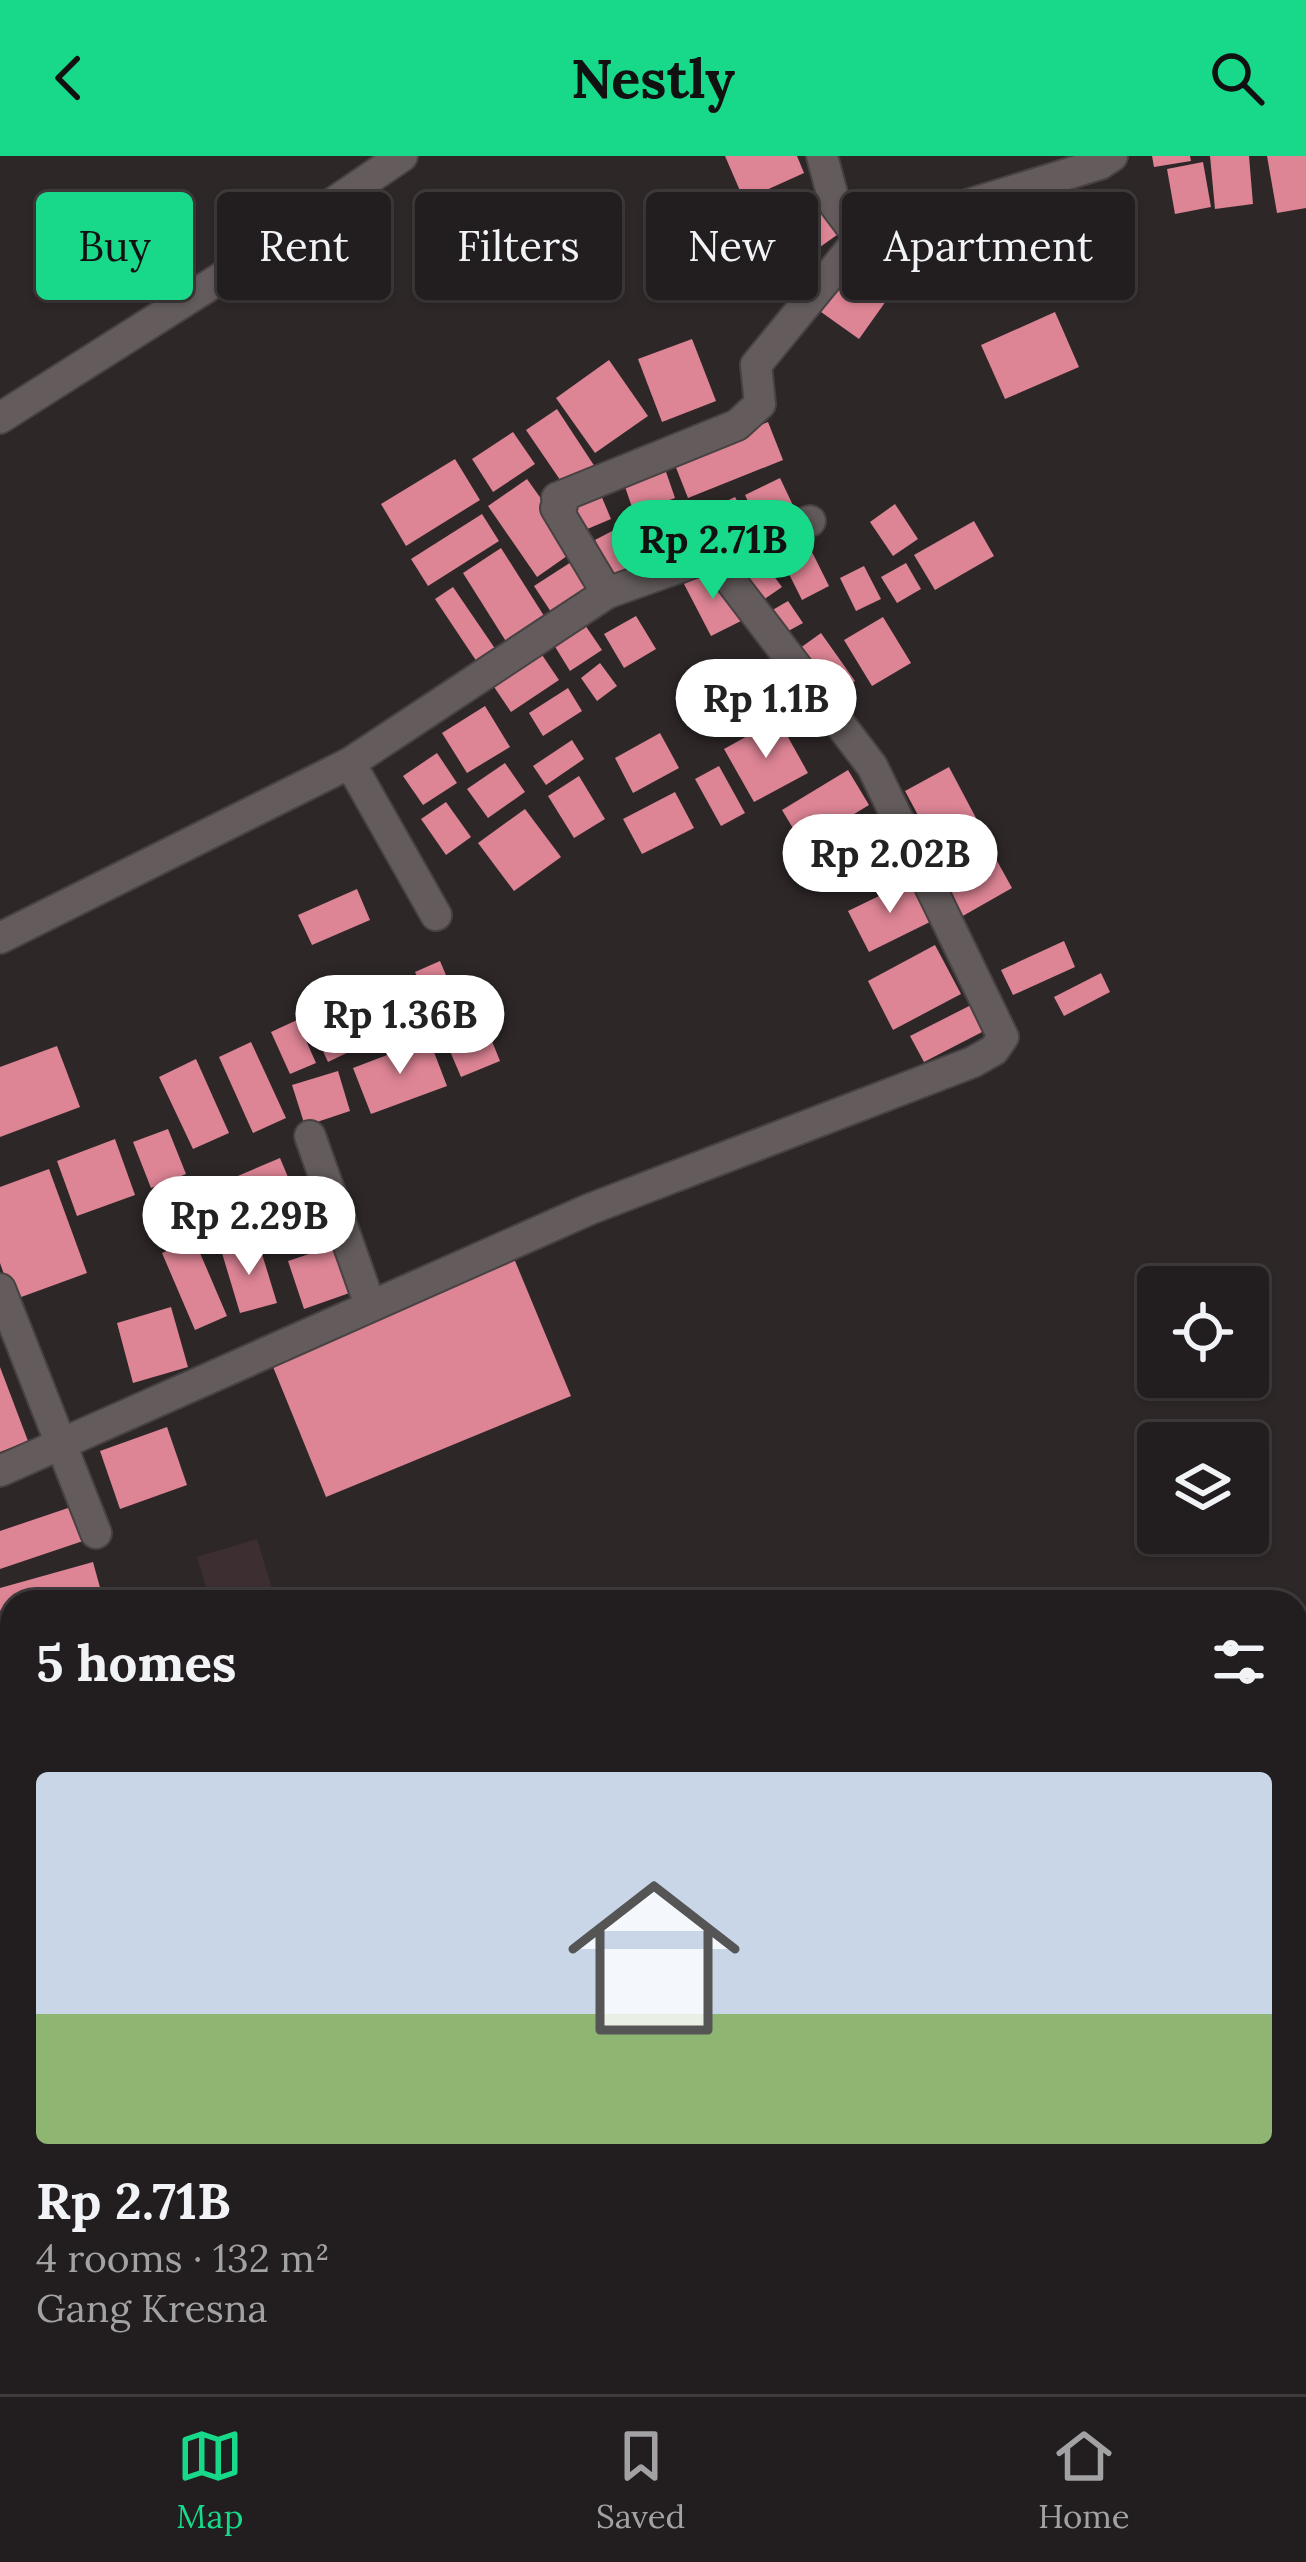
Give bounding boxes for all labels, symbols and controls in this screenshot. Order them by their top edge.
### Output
text: Nestly [571,44,735,113]
icon: back [36,45,102,111]
icon: search [1204,45,1270,111]
chip: Buy [36,192,193,300]
chip: Rent [217,192,391,300]
chip: Filters [415,192,622,300]
chip: New [646,192,818,300]
chip: Apartment [842,192,1135,300]
pin: Rp 2.71B [589,500,837,602]
text: Rp 2.71B [639,514,787,564]
pin: Rp 1.1B [655,659,877,761]
text: Rp 1.1B [703,673,829,723]
pin: Rp 2.02B [766,814,1014,916]
text: Rp 2.02B [810,828,970,878]
pin: Rp 1.36B [276,975,524,1077]
text: Rp 1.36B [322,989,478,1039]
pin: Rp 2.29B [125,1176,373,1278]
text: Rp 2.29B [169,1190,329,1240]
map controls [1137,1266,1269,1554]
button: locate [1137,1266,1269,1398]
button: layers [1137,1422,1269,1554]
icon: filters [1206,1629,1272,1695]
text: 5 homes [36,1630,237,1695]
icon: home [546,1850,762,2066]
text: Rp 2.71B [36,2168,231,2233]
text: 4 rooms · 132 m² [36,2233,330,2283]
text: Gang Kresna [36,2283,268,2333]
tab: Map [176,2423,243,2537]
tab: Saved [596,2423,685,2537]
tab: Home [1038,2423,1130,2537]

